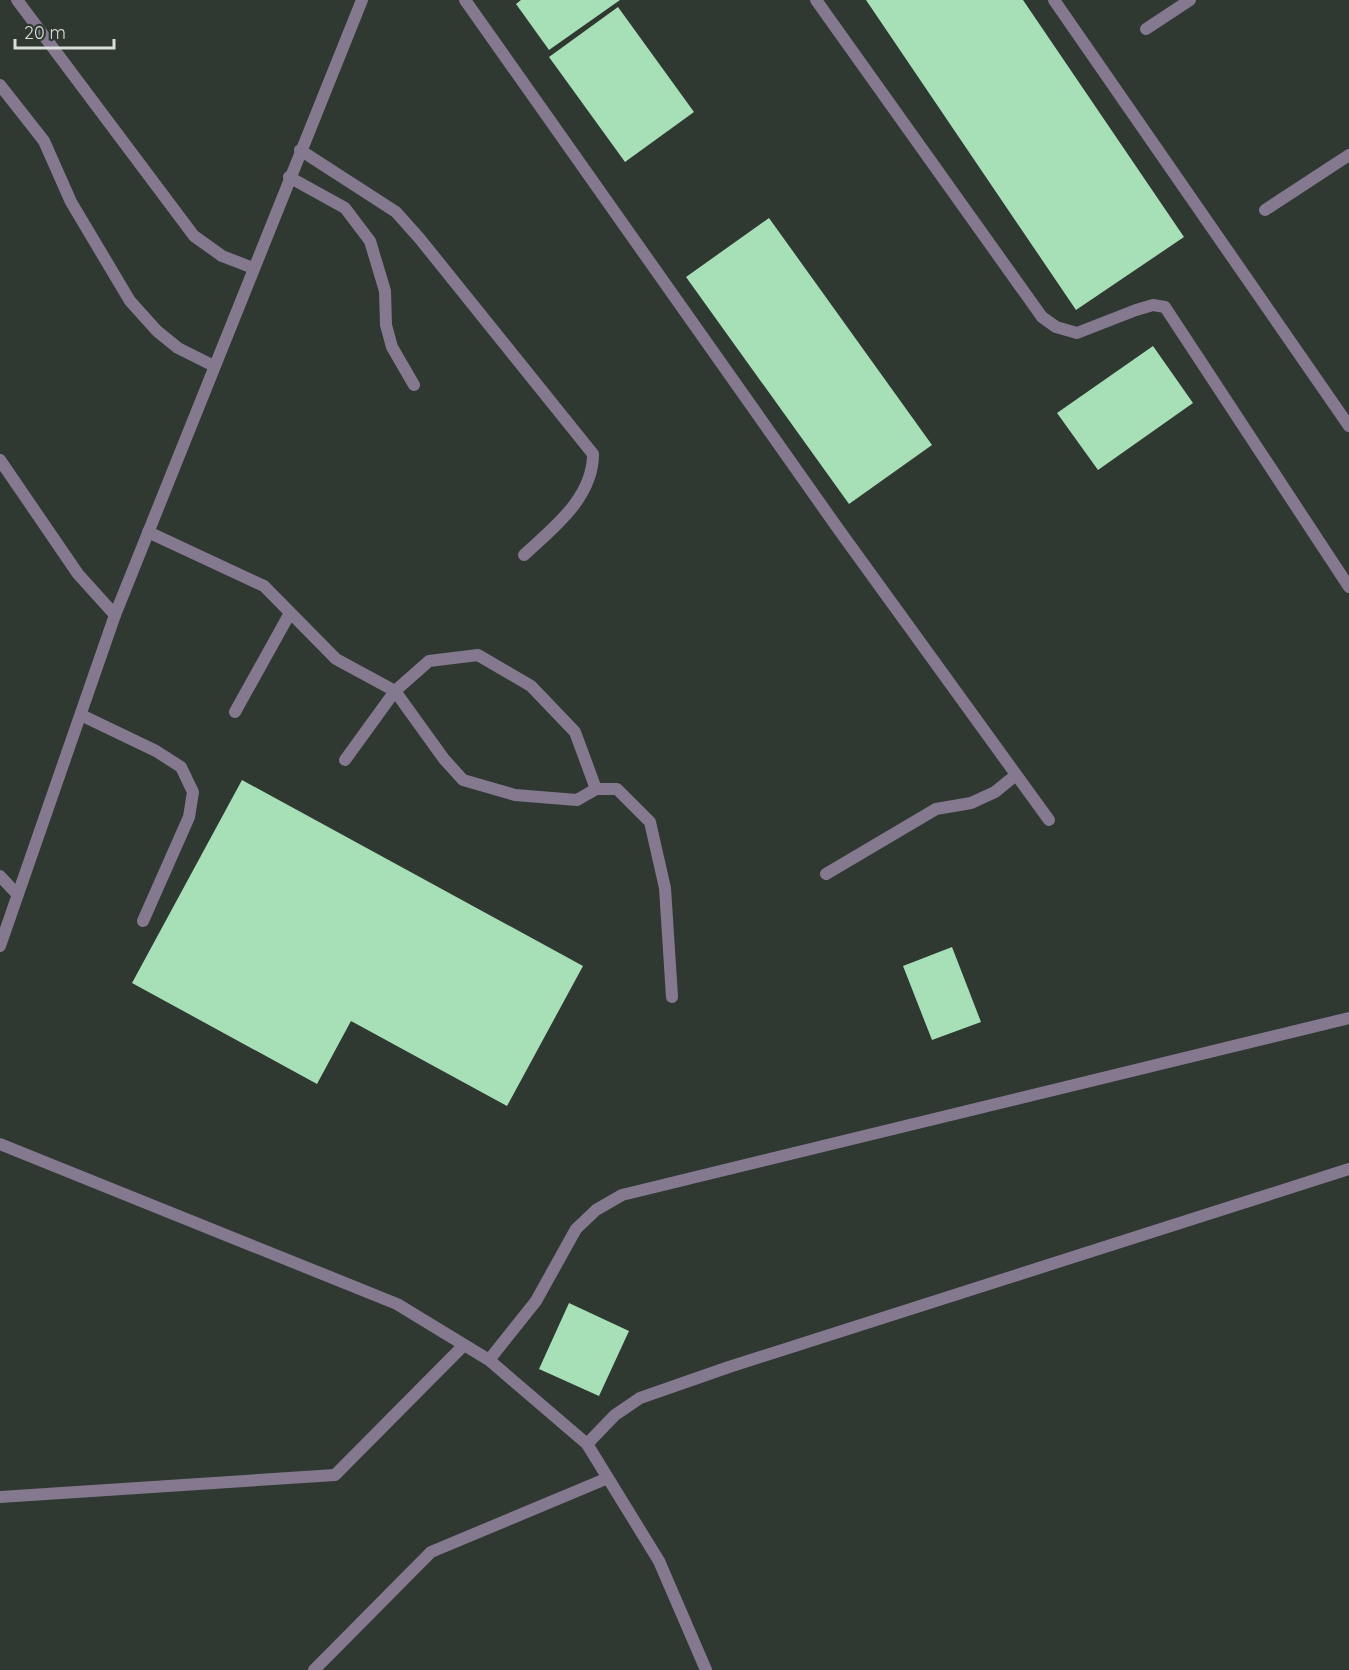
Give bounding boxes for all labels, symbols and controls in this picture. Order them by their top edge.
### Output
scale bar [15,12,114,50]
text: 20 m [24,21,66,44]

